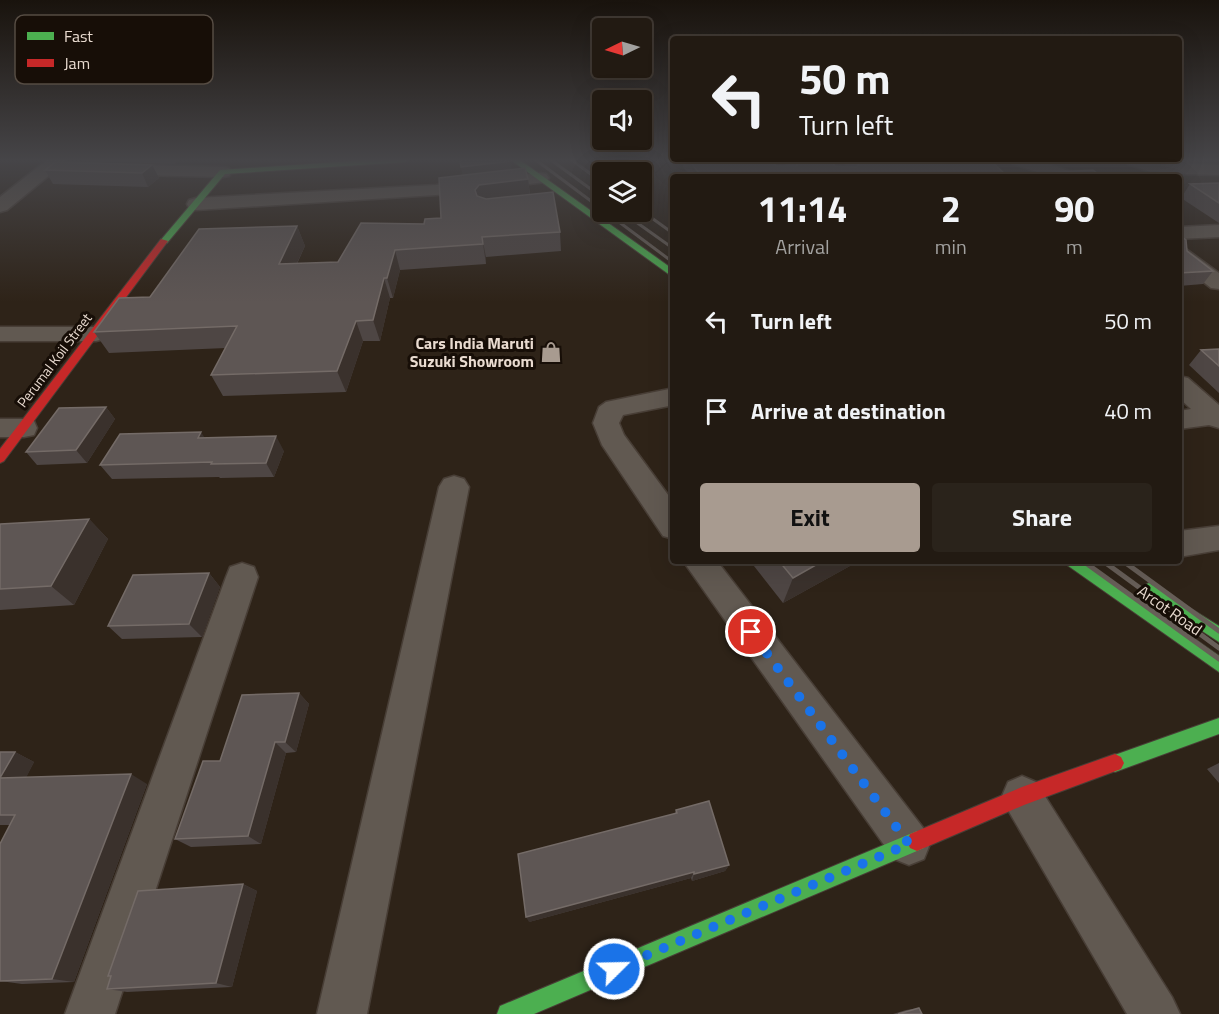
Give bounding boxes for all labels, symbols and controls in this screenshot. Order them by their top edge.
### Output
legend [15,15,213,84]
north arrow [592,18,652,78]
map controls [592,18,652,222]
text: Fast [64,24,93,48]
text: 50 m [799,46,891,110]
text: Jam [64,51,90,75]
icon: left [700,60,778,138]
button: sound [592,90,652,150]
text: Turn left [799,104,893,145]
button: layers [592,162,652,222]
text: 11:14 [757,181,847,236]
text: 2 [941,181,961,236]
text: 90 [1054,181,1094,236]
text: Arrival [775,231,830,262]
text: min [935,231,967,262]
text: m [1066,231,1083,262]
text: Turn left [751,304,832,338]
text: 50 m [1104,304,1152,338]
icon: left [700,305,733,338]
street label: Perumal Koil Street [12,308,97,412]
place label: Cars India Maruti Suzuki Showroom [410,331,534,373]
shop icon: Cars India Maruti Suzuki Showroom [539,340,563,364]
text: Arrive at destination [751,394,946,428]
text: 40 m [1104,394,1152,428]
icon: arrive [700,395,733,428]
button: Exit [700,483,920,552]
button: Share [932,483,1152,552]
street label: Arcot Road [1133,579,1207,641]
pin [725,606,776,657]
icon: arrive [734,615,767,648]
position arrow [582,937,646,1001]

